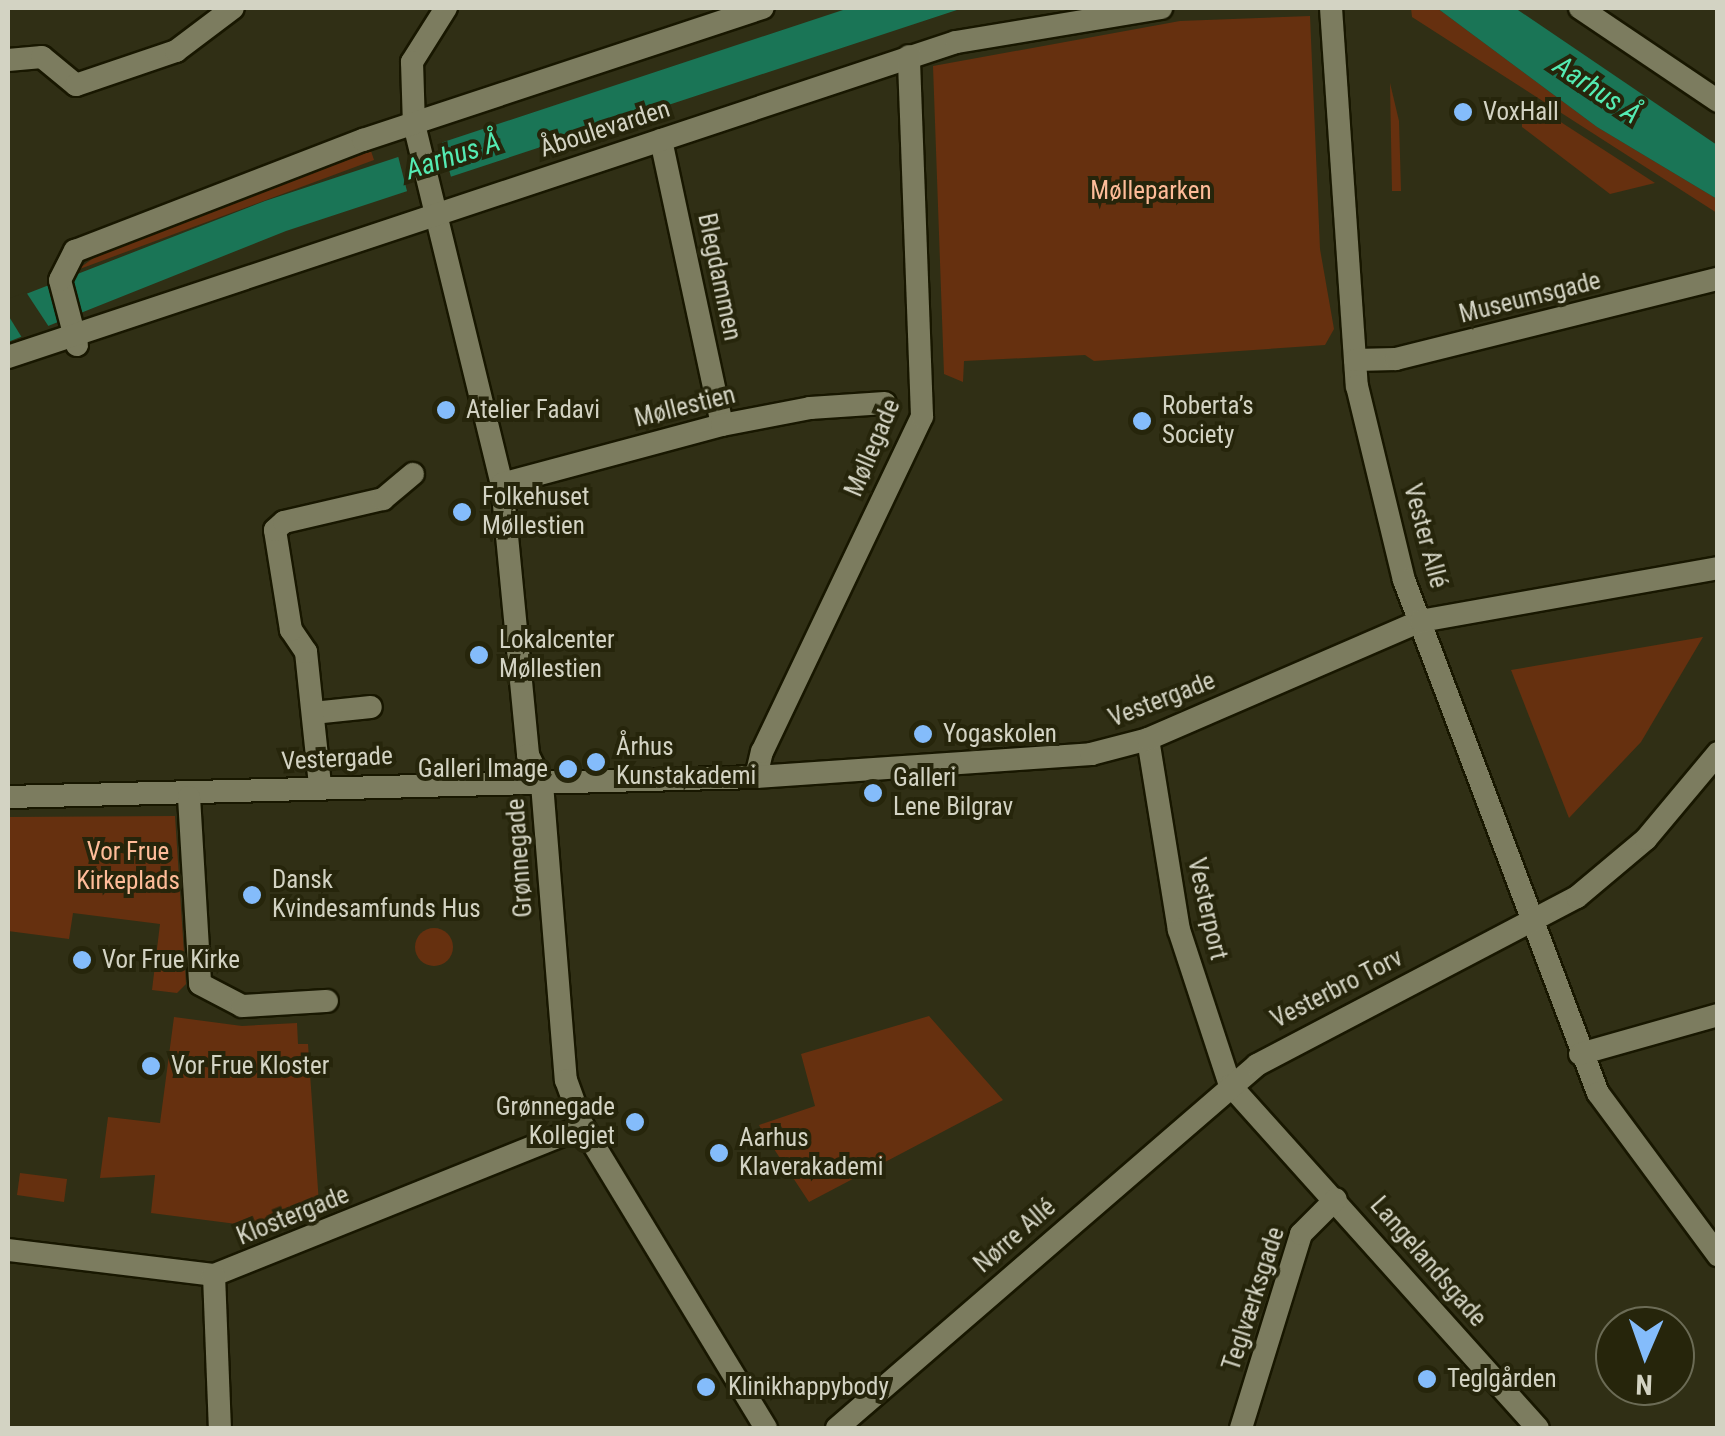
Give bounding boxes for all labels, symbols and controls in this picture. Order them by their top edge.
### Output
water label: Aarhus Å [1547,49,1647,131]
street label: Åboulevarden [536,94,674,164]
place label: VoxHall [1483,97,1559,127]
marker: VoxHall [1452,101,1474,123]
water label: Aarhus Å [401,125,505,187]
park label: Mølleparken [1090,176,1212,206]
street label: Blegdammen [691,211,747,343]
street label: Museumsgade [1456,266,1604,330]
street label: Møllestien [631,380,739,434]
place label: Roberta’s Society [1162,392,1254,451]
place label: Atelier Fadavi [466,395,600,425]
street label: Møllegade [839,395,907,501]
marker: Atelier Fadavi [435,399,457,421]
marker: Roberta’s Society [1131,410,1153,432]
street label: Vester Allé [1397,481,1453,591]
place label: Folkehuset Møllestien [482,483,589,542]
marker: Folkehuset Møllestien [451,501,473,523]
place label: Lokalcenter Møllestien [499,626,615,685]
marker: Lokalcenter Møllestien [468,644,490,666]
street label: Vestergade [1105,666,1219,734]
place label: Yogaskolen [943,719,1057,749]
marker: Yogaskolen [912,723,934,745]
place label: Århus Kunstakademi [616,733,756,792]
street label: Vestergade [281,741,393,777]
marker: Århus Kunstakademi [585,751,607,773]
place label: Galleri Image [418,754,548,784]
marker: Galleri Image [557,758,579,780]
place label: Galleri Lene Bilgrav [893,764,1013,823]
marker: Galleri Lene Bilgrav [862,782,884,804]
street label: Grønnegade [501,797,539,919]
park label: Vor Frue Kirkeplads [76,838,180,897]
street label: Vesterport [1181,855,1233,963]
place label: Dansk Kvindesamfunds Hus [272,866,481,925]
marker: Dansk Kvindesamfunds Hus [241,884,263,906]
street label: Vesterbro Torv [1266,943,1408,1035]
place label: Vor Frue Kirke [102,945,240,975]
marker: Vor Frue Kirke [71,949,93,971]
place label: Vor Frue Kloster [171,1051,329,1081]
marker: Vor Frue Kloster [140,1055,162,1077]
place label: Grønnegade Kollegiet [496,1093,615,1152]
marker: Grønnegade Kollegiet [624,1111,646,1133]
place label: Aarhus Klaverakademi [739,1124,883,1183]
marker: Aarhus Klaverakademi [708,1142,730,1164]
street label: Klostergade [233,1180,353,1252]
street label: Langelandsgade [1364,1191,1492,1333]
street label: Nørre Allé [968,1193,1062,1279]
street label: Teglværksgade [1217,1223,1291,1375]
north arrow [1595,1306,1695,1406]
place label: Teglgården [1447,1364,1557,1394]
marker: Teglgården [1416,1368,1438,1390]
text: N [1635,1368,1653,1401]
place label: Klinikhappybody [728,1372,889,1402]
marker: Klinikhappybody [693,1374,719,1400]

